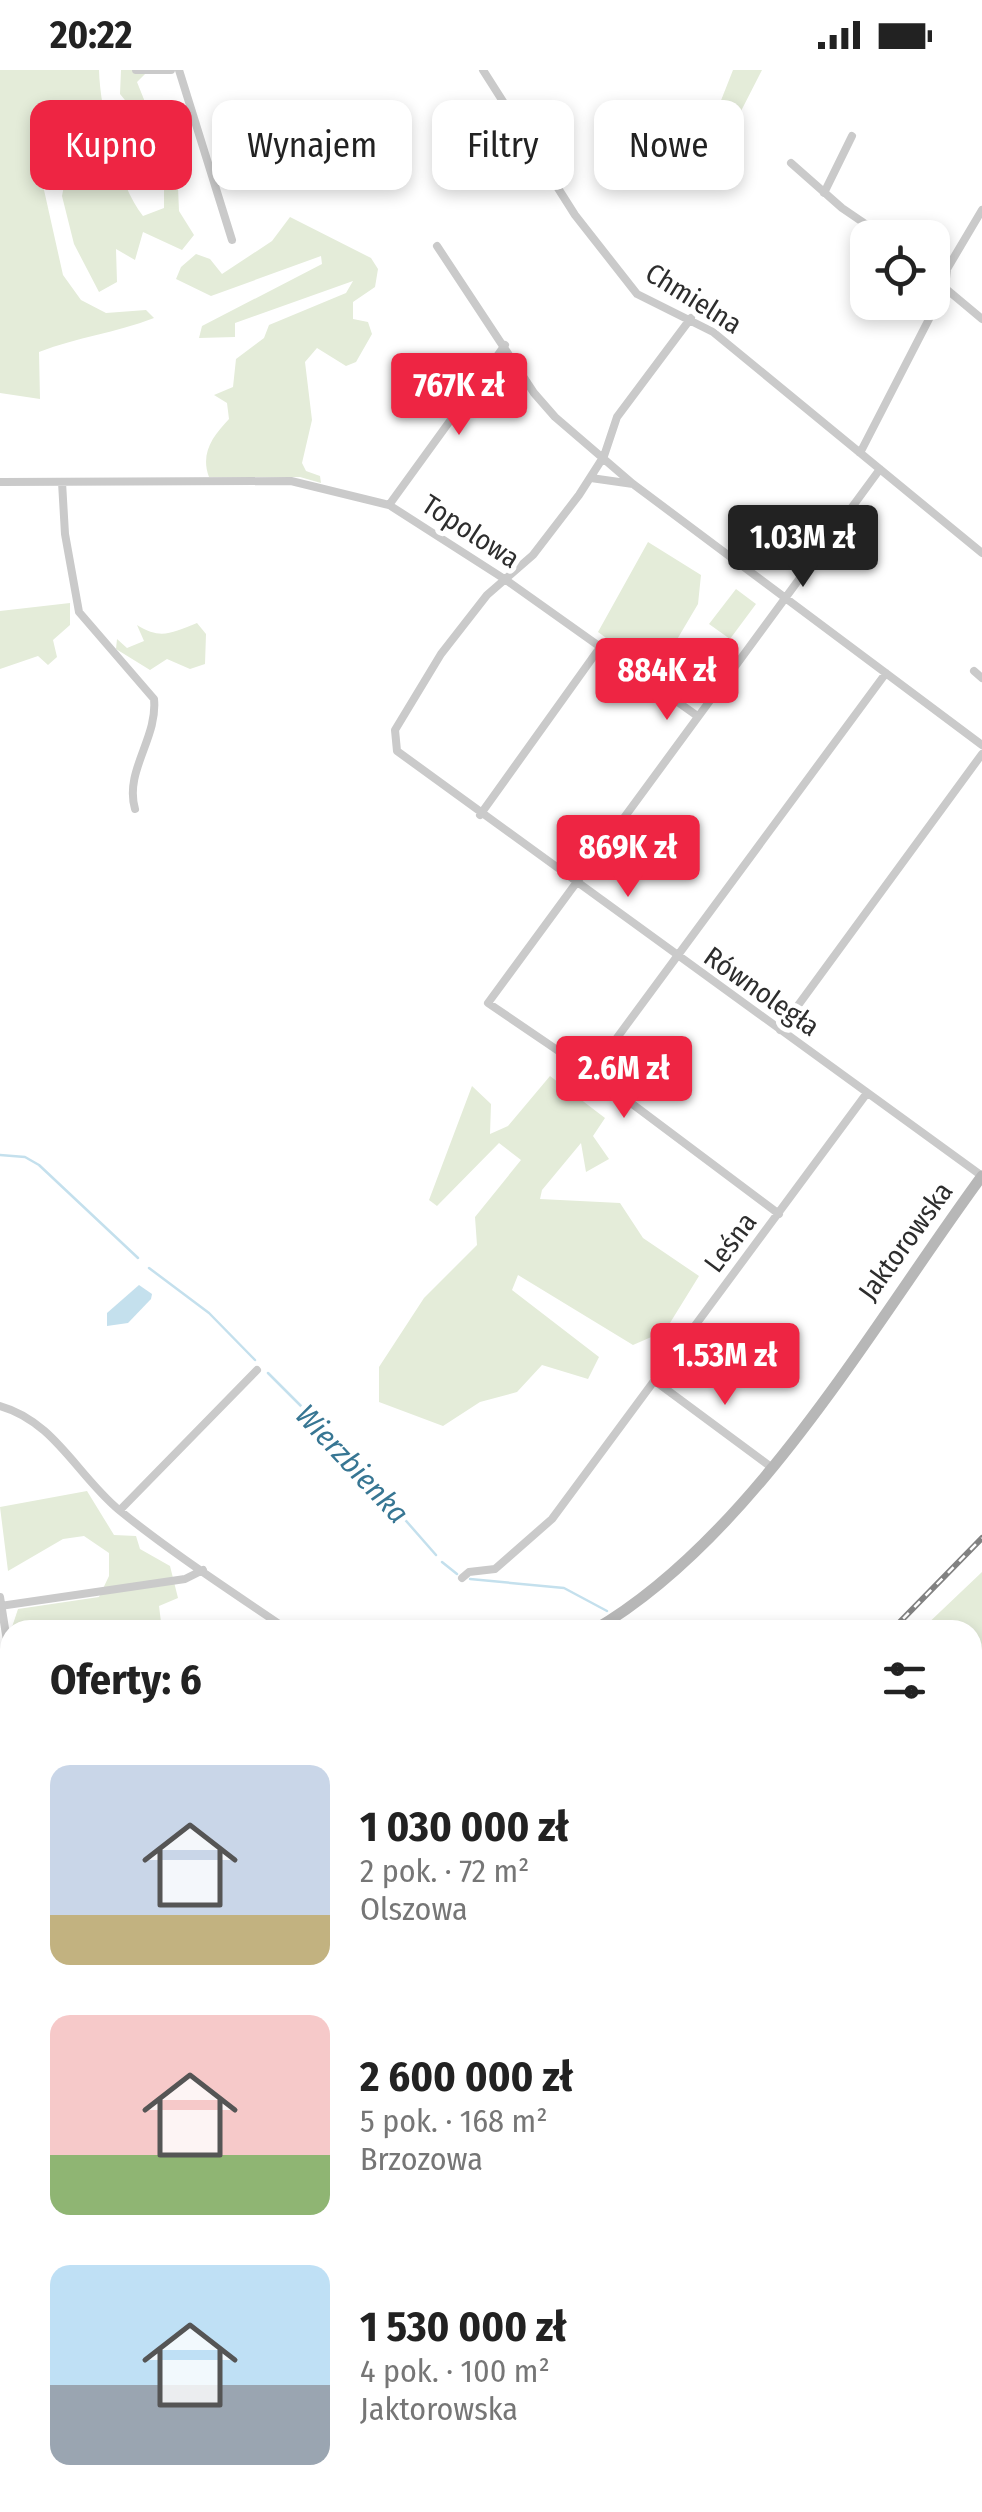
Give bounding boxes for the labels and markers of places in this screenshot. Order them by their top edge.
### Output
pin: 767K zł [367,353,551,438]
pin: 1.03M zł [700,505,906,590]
pin: 884K zł [575,638,759,723]
pin: 869K zł [536,815,720,900]
pin: 2.6M zł [532,1036,716,1121]
pin: 1.53M zł [622,1323,828,1408]

